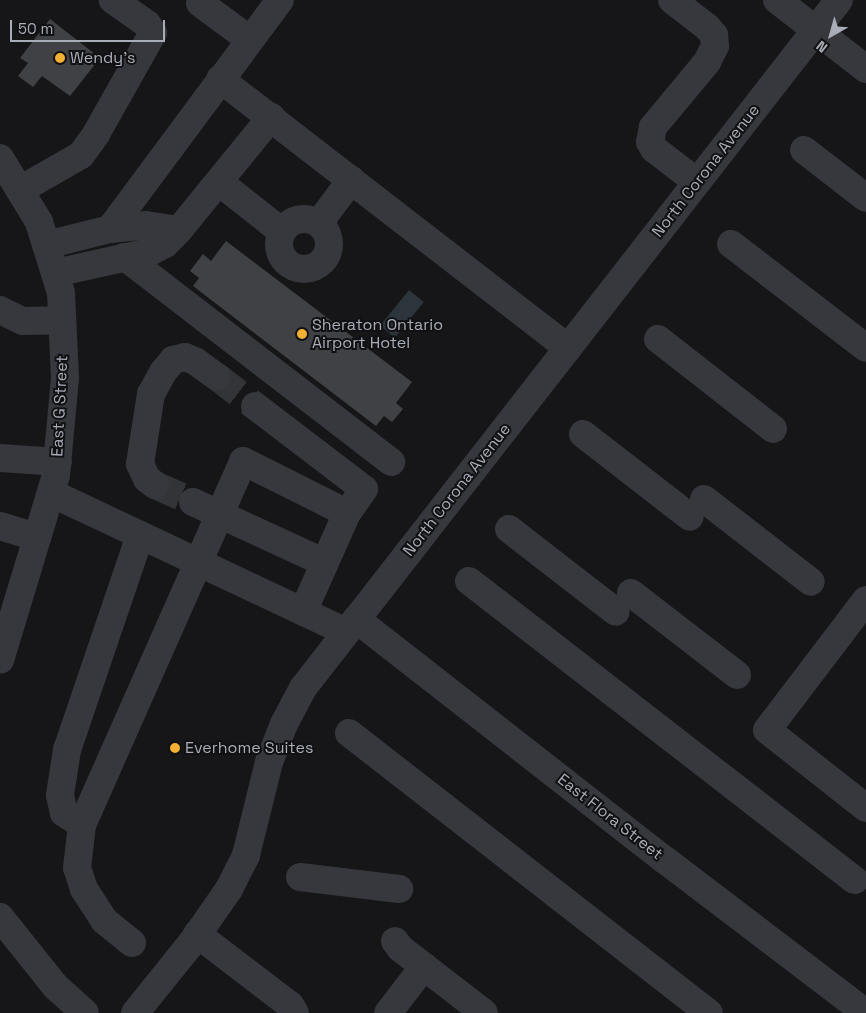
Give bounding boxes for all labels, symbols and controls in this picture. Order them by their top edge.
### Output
scale bar [12,10,168,42]
north arrow [806,10,856,60]
text: 50 m [18,19,53,38]
text: N [813,37,831,57]
place label: Wendy's [70,48,136,68]
marker: Wendy's [54,52,66,64]
street label: North Corona Avenue [648,101,764,241]
place label: Sheraton Ontario Airport Hotel [312,315,443,353]
marker: Sheraton Ontario Airport Hotel [296,328,308,340]
street label: East G Street [48,355,72,457]
street label: North Corona Avenue [399,420,515,560]
place label: Everhome Suites [185,738,313,758]
marker: Everhome Suites [169,742,181,754]
street label: East Flora Street [554,770,666,864]

